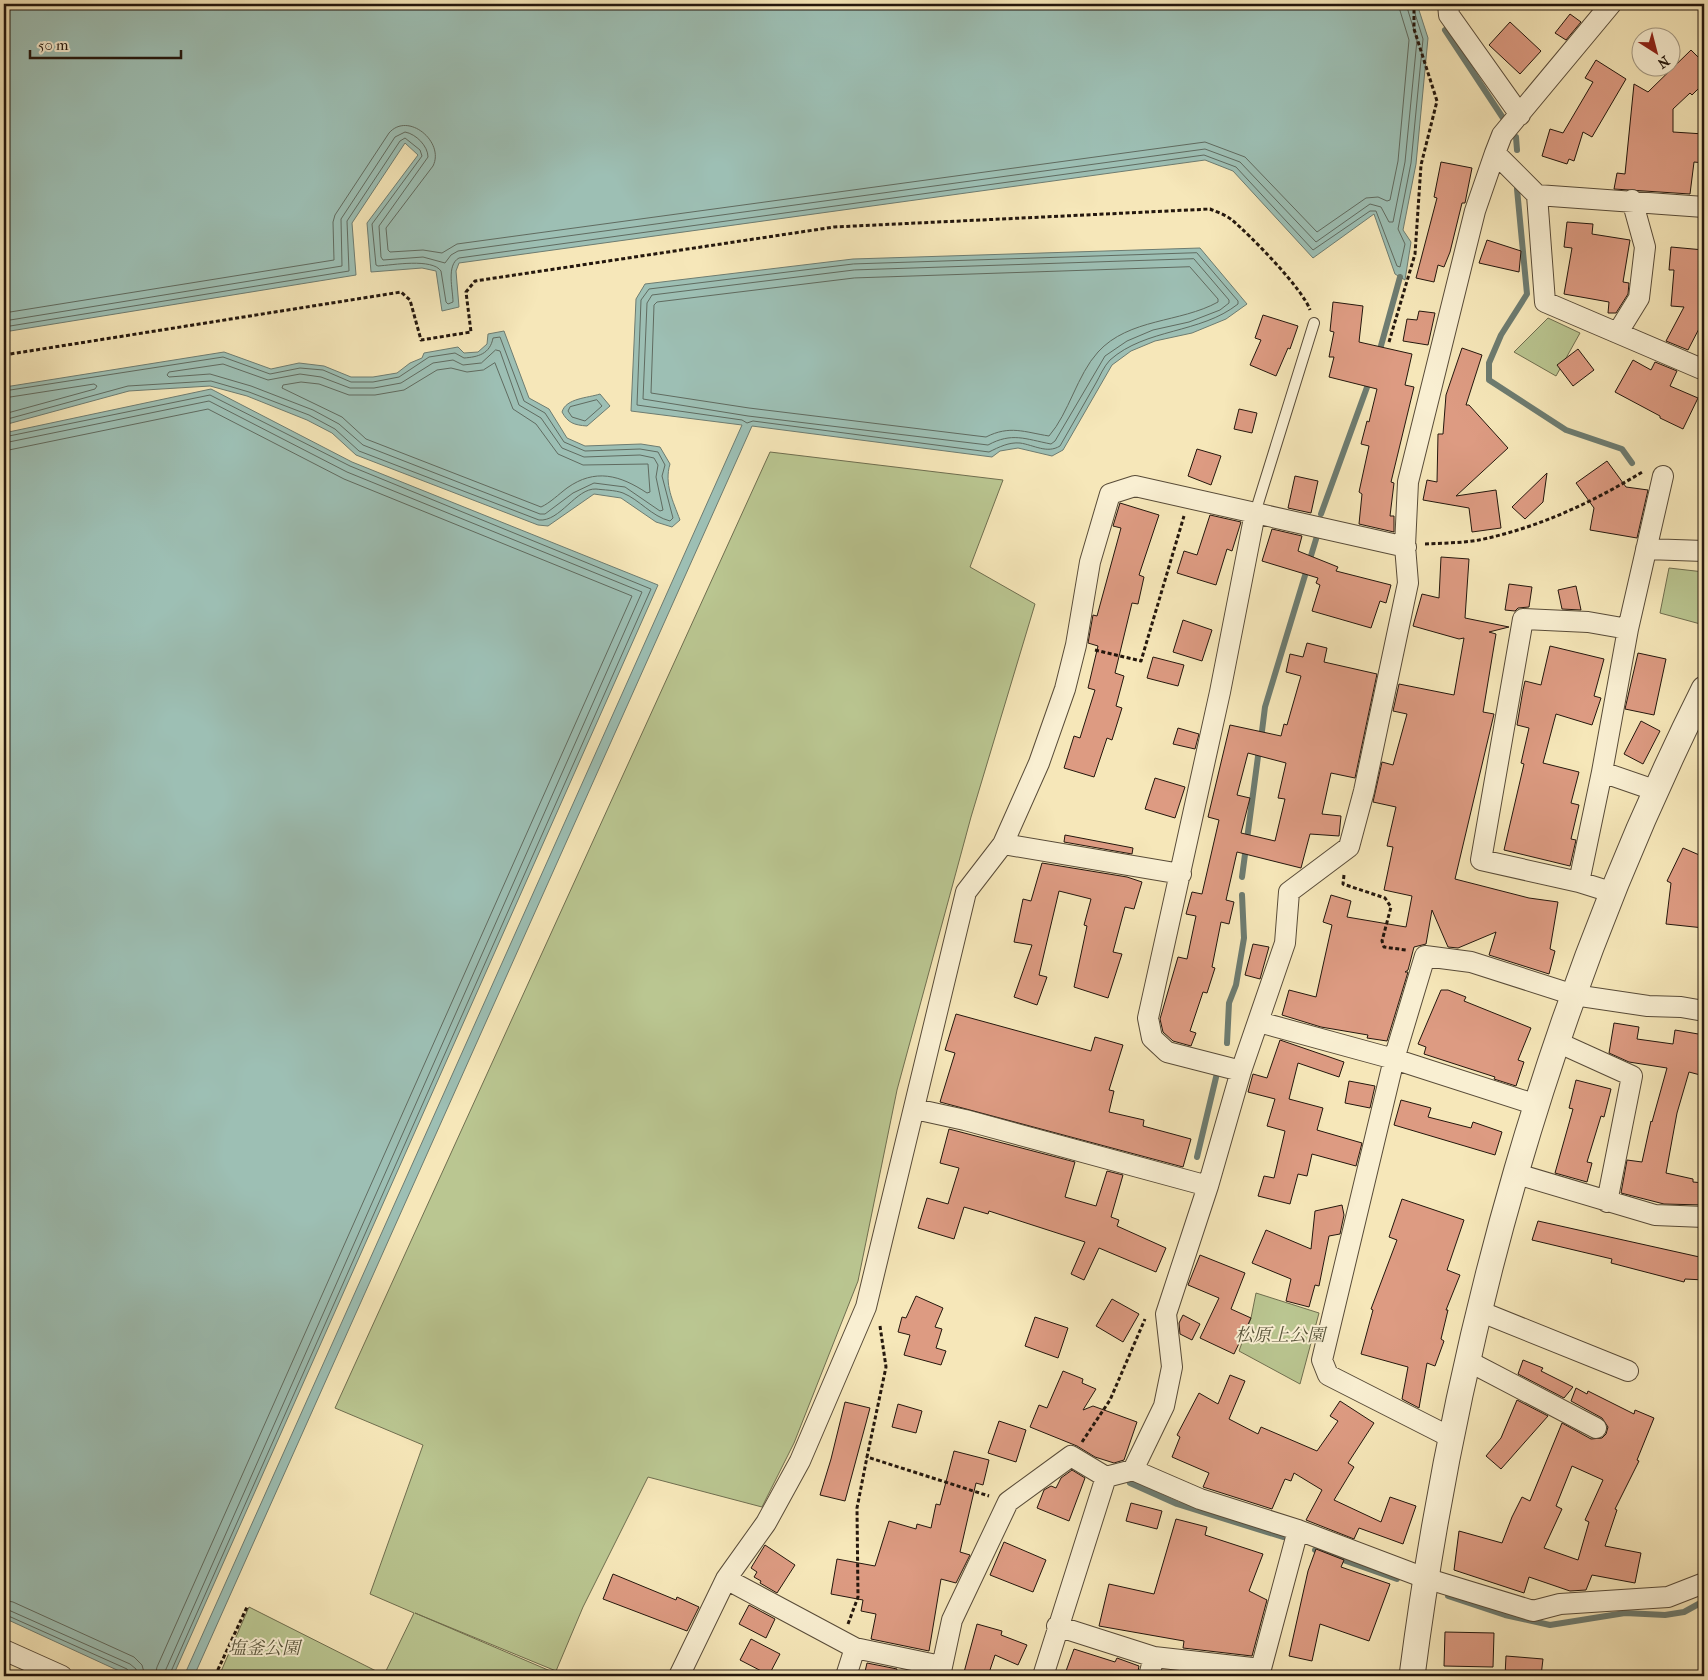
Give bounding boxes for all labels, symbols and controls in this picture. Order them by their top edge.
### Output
scale bar [30,28,181,60]
north arrow [1630,28,1680,78]
text: 50 m [38,36,69,54]
text: N [1654,52,1673,72]
park label: 松原上公園 [1235,1325,1328,1346]
park label: 塩釜公園 [228,1638,303,1659]

